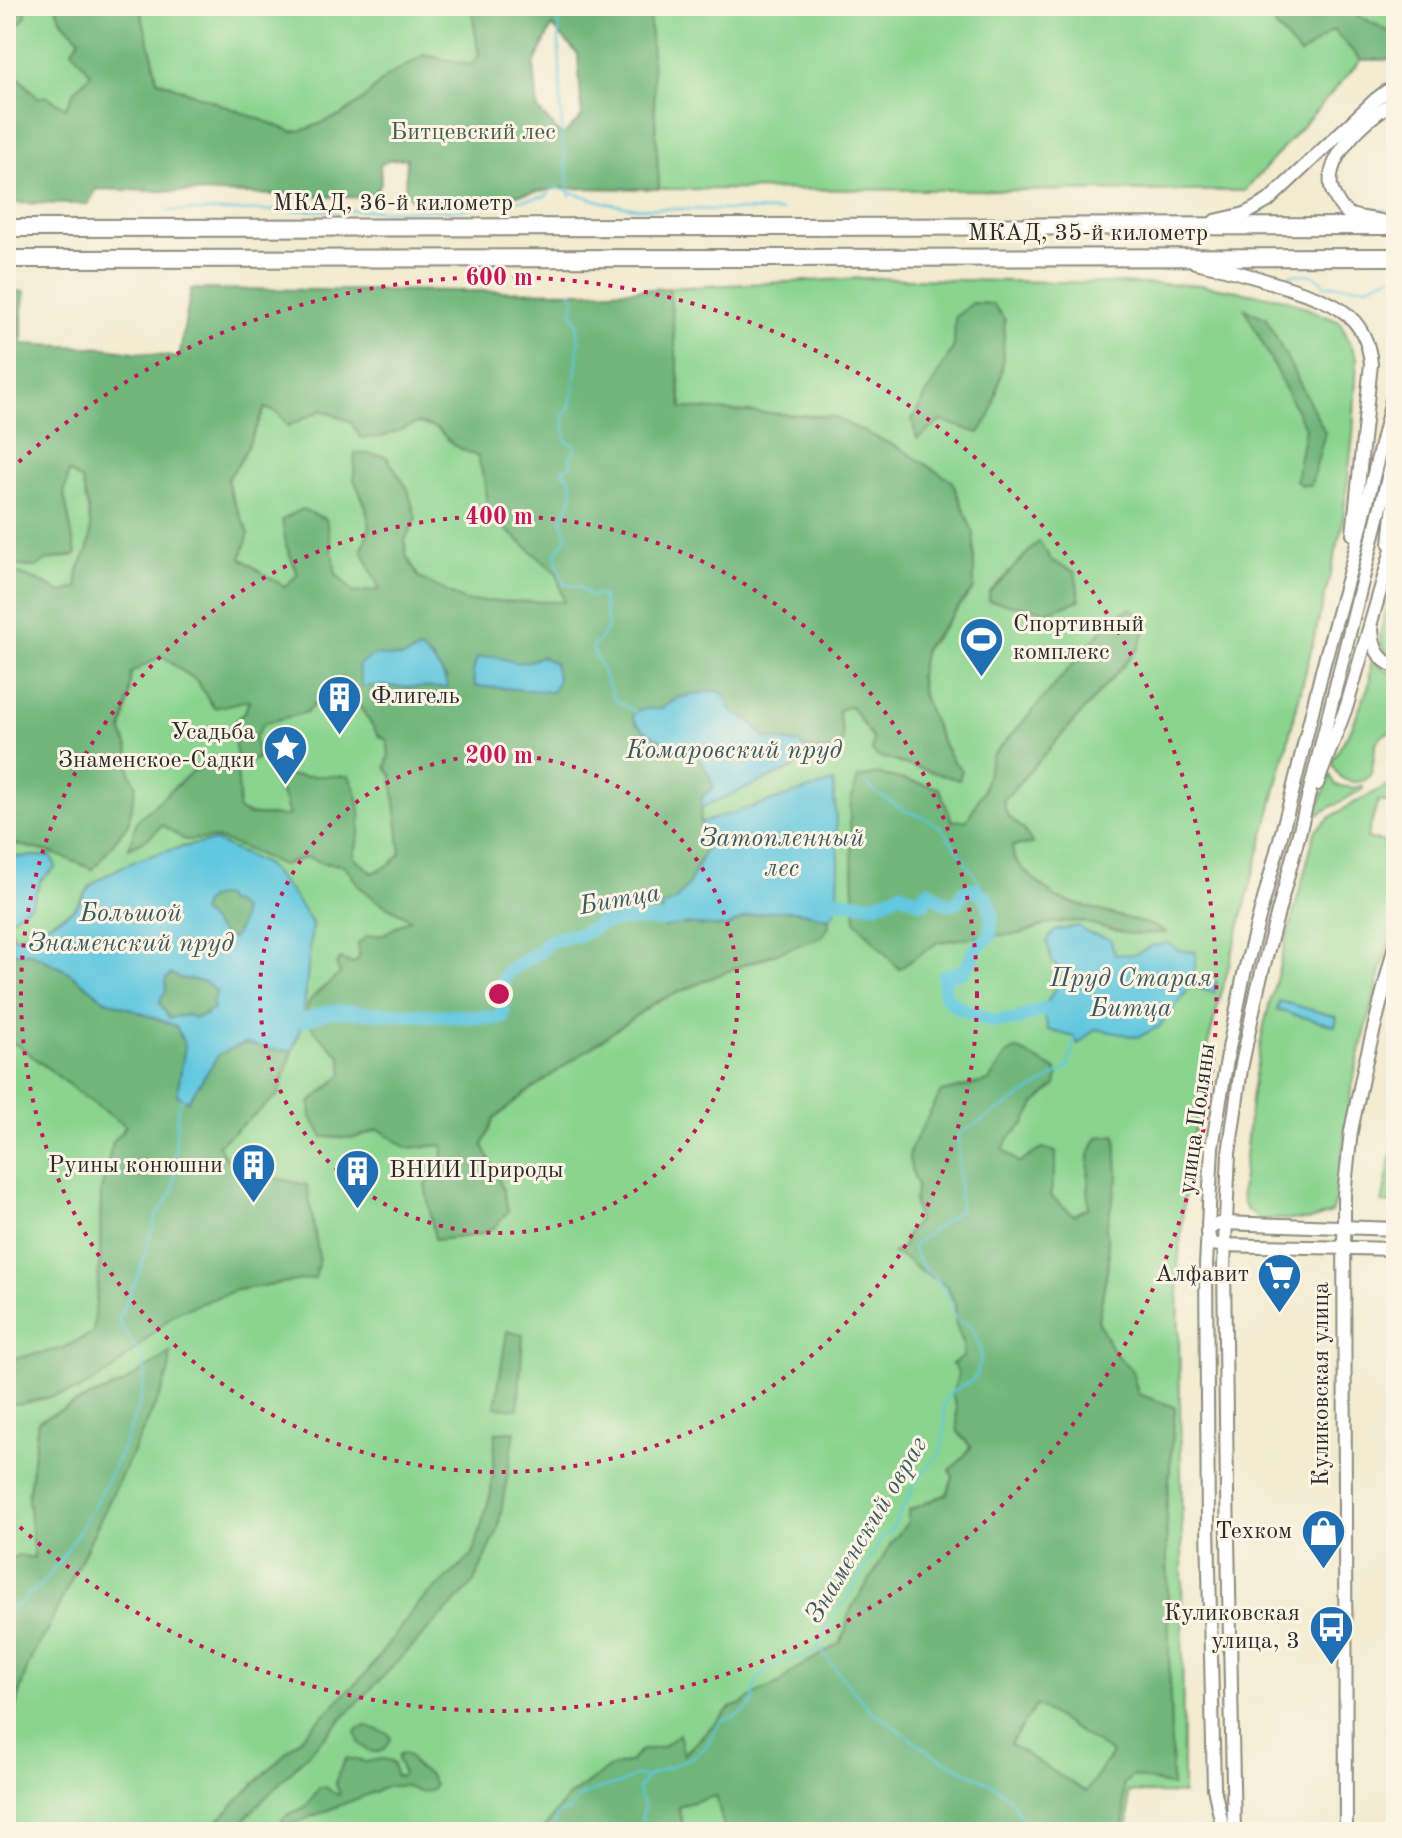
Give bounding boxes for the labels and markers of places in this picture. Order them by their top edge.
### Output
place label: Спортивный комплекс [1013,613,1144,665]
sports icon: Спортивный комплекс [958,615,1006,678]
building icon: Флигель [316,673,364,736]
place label: Флигель [371,685,460,709]
place label: Усадьба Знаменское-Садки [58,721,255,773]
place icon: Усадьба Знаменское-Садки [262,723,310,786]
centre of rings [485,980,513,1008]
building icon: Руины конюшни [230,1142,278,1205]
building icon: ВНИИ Природы [334,1147,382,1210]
place label: Руины конюшни [48,1154,223,1178]
place label: ВНИИ Природы [389,1159,564,1183]
supermarket icon: Алфавит [1256,1251,1304,1314]
place label: Алфавит [1155,1263,1249,1287]
shop icon: Техком [1299,1508,1347,1571]
place label: Техком [1215,1520,1292,1544]
place label: Куликовская улица, 3 [1164,1602,1300,1654]
bus stop icon: Куликовская улица, 3 [1307,1604,1355,1667]

